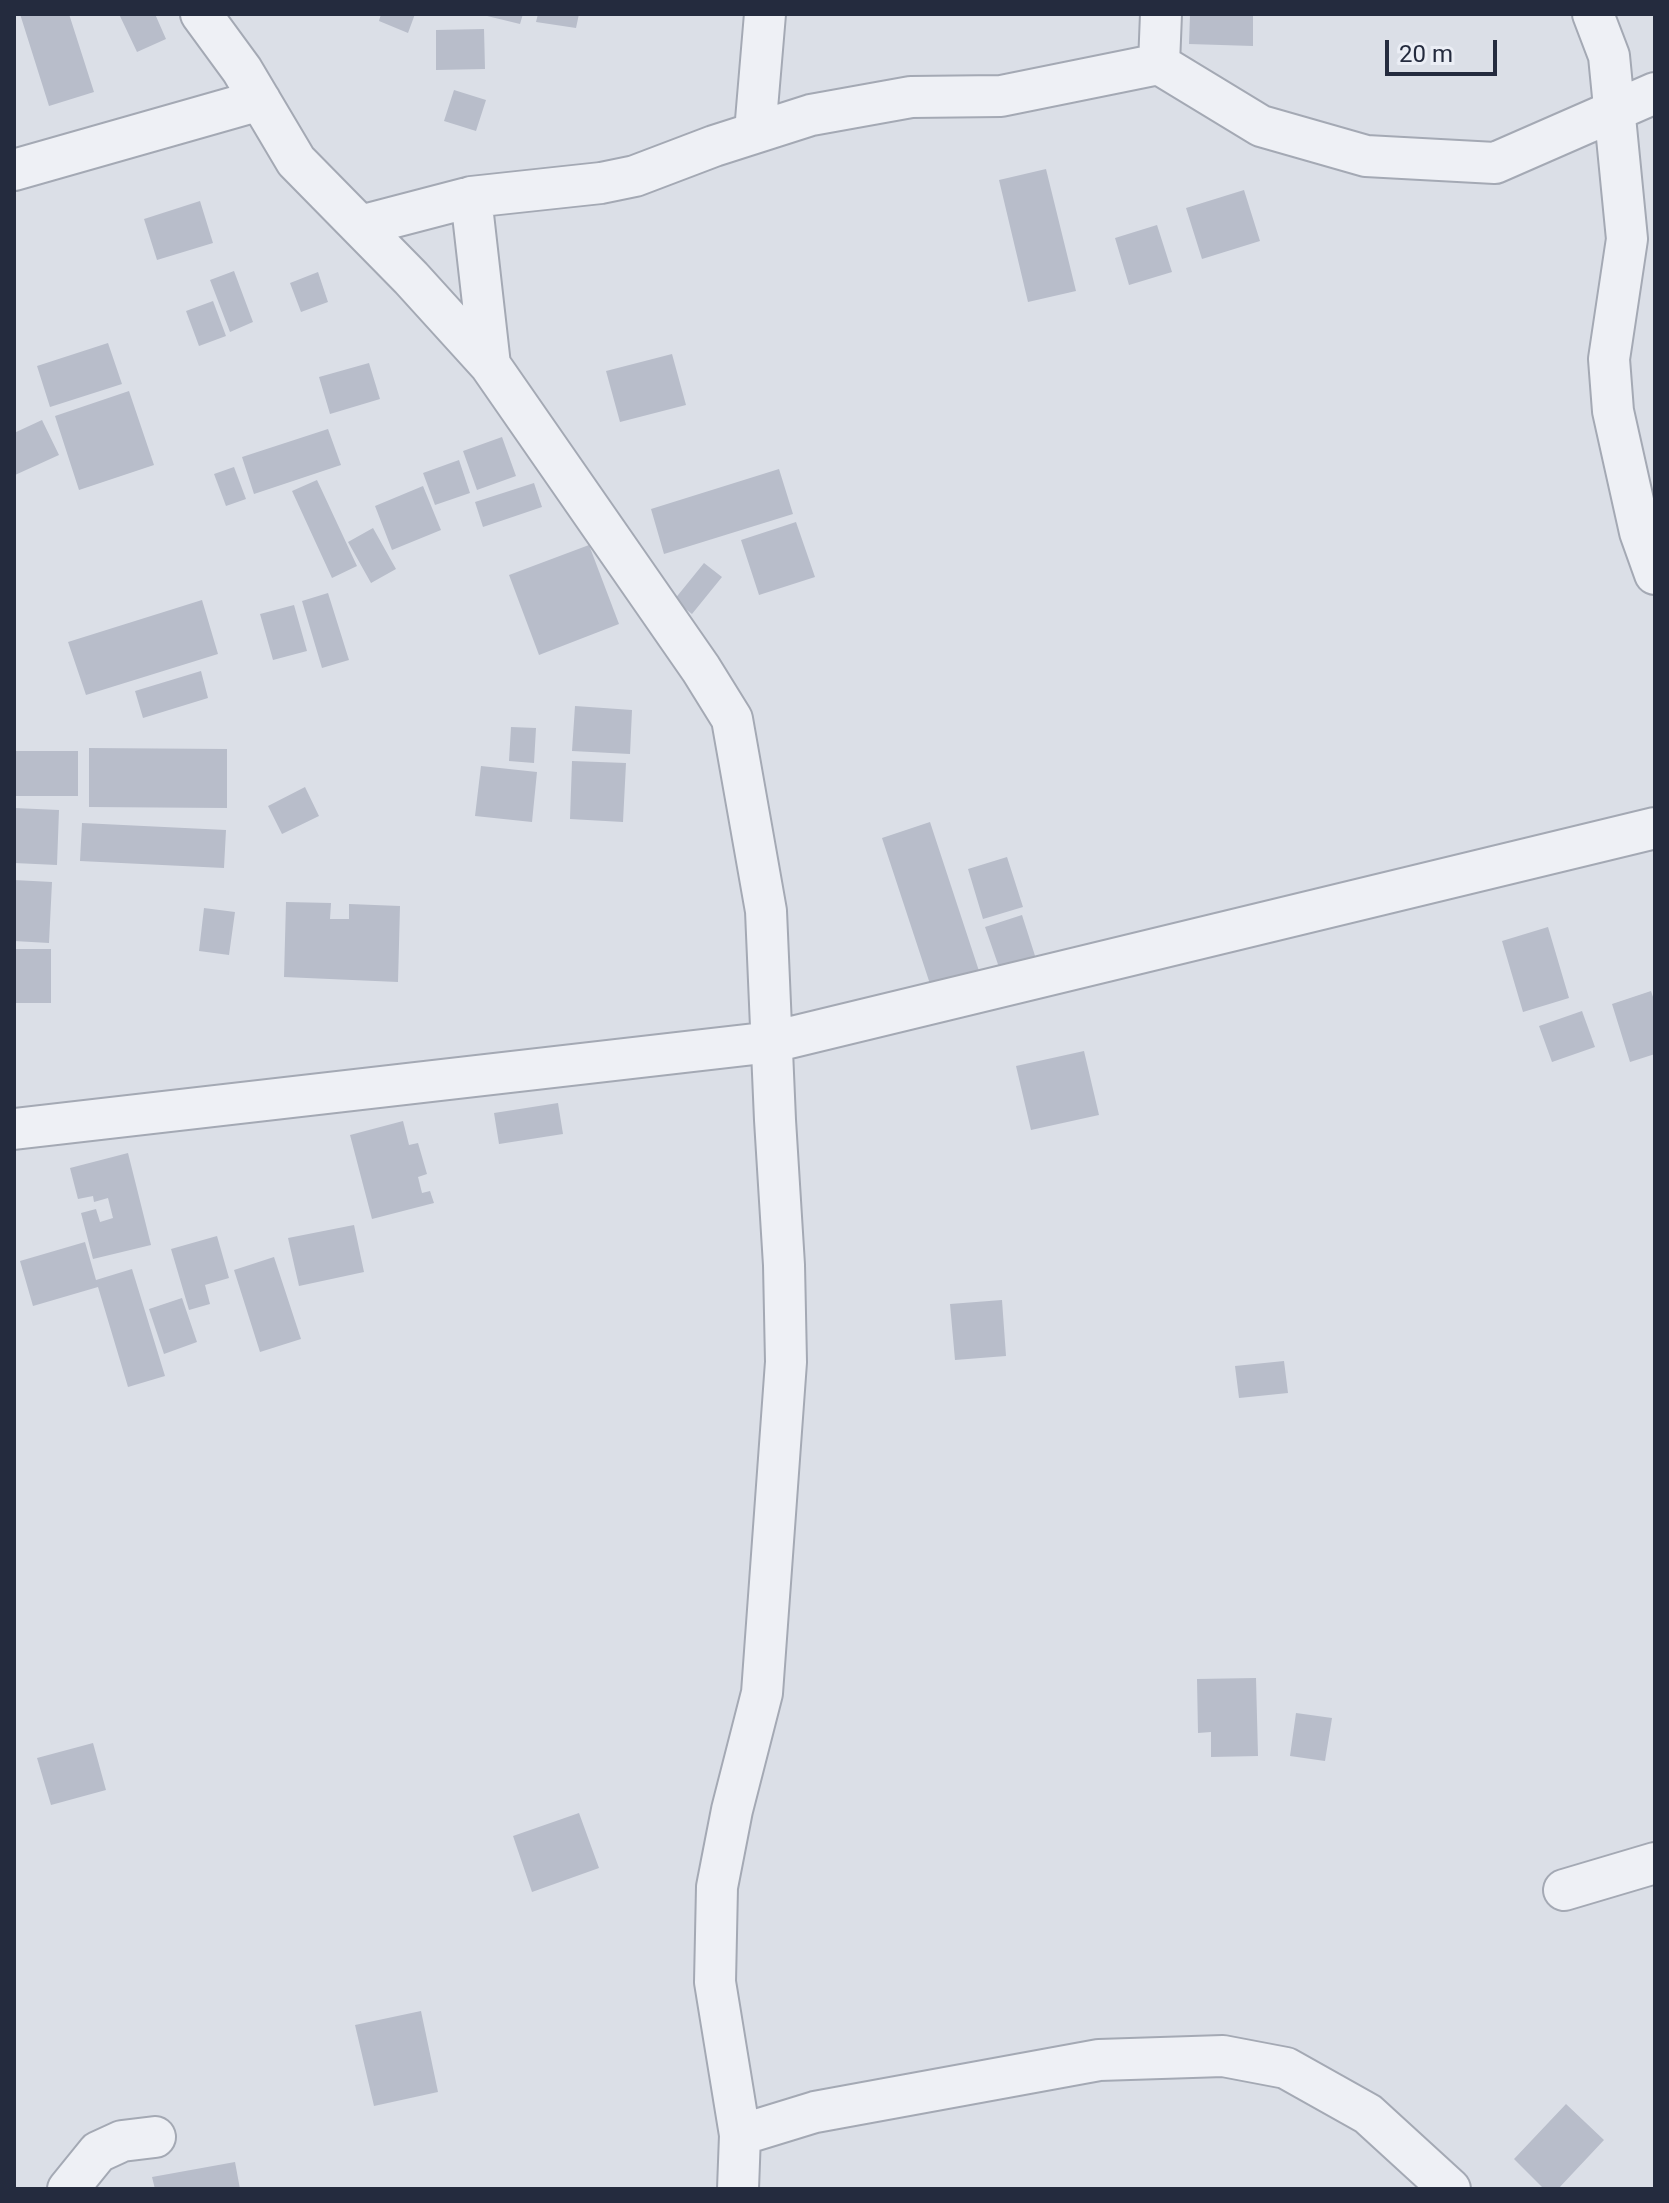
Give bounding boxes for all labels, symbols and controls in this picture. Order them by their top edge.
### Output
scale bar [1389,24,1501,74]
text: 20 m [1399,40,1453,68]

